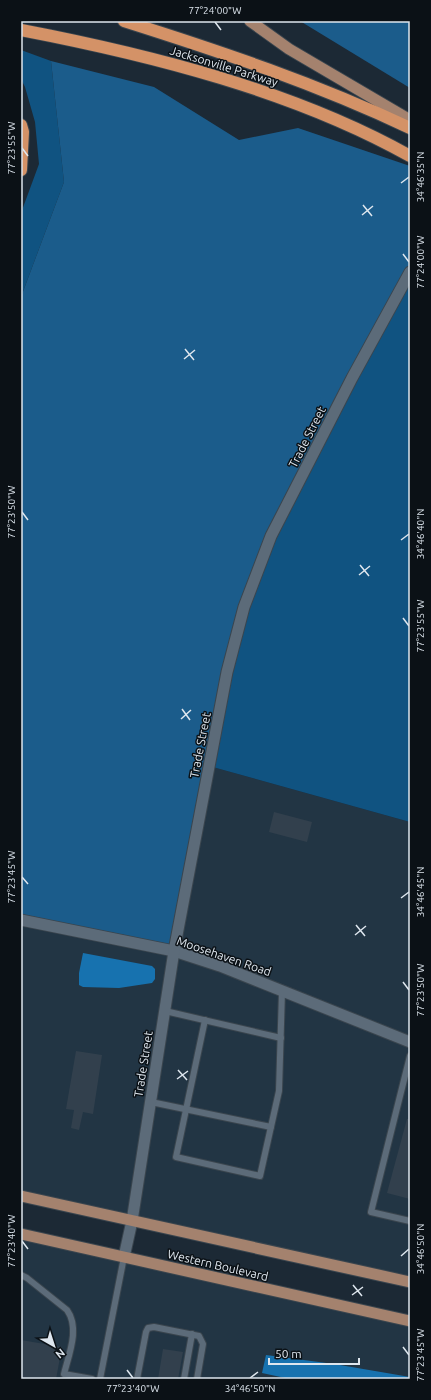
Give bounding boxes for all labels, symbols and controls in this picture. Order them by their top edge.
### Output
text: 77°24'00"W [189,5,241,16]
street label: Jacksonville Parkway [168,43,280,89]
text: 77°23'55"W [6,122,17,174]
text: 34°46'35"N [415,152,426,202]
text: 77°24'00"W [415,236,426,288]
street label: Trade Street [286,404,328,470]
text: 77°23'50"W [6,486,17,538]
text: 34°46'40"N [415,509,426,559]
text: 77°23'55"W [415,600,426,652]
street label: Trade Street [187,711,213,779]
text: 77°23'45"W [6,851,17,903]
text: 34°46'45"N [415,867,426,917]
street label: Moosehaven Road [175,934,273,978]
text: 77°23'50"W [415,964,426,1016]
street label: Trade Street [131,1030,155,1098]
text: 77°23'40"W [6,1215,17,1267]
text: 34°46'50"N [415,1224,426,1274]
street label: Western Boulevard [166,1247,270,1283]
north arrow [34,1326,74,1366]
text: 77°23'45"W [415,1329,426,1381]
scale bar [269,1340,359,1366]
text: N [53,1347,67,1361]
text: 50 m [275,1347,302,1360]
text: 77°23'40"W [107,1383,159,1394]
text: 34°46'50"N [225,1383,275,1394]

